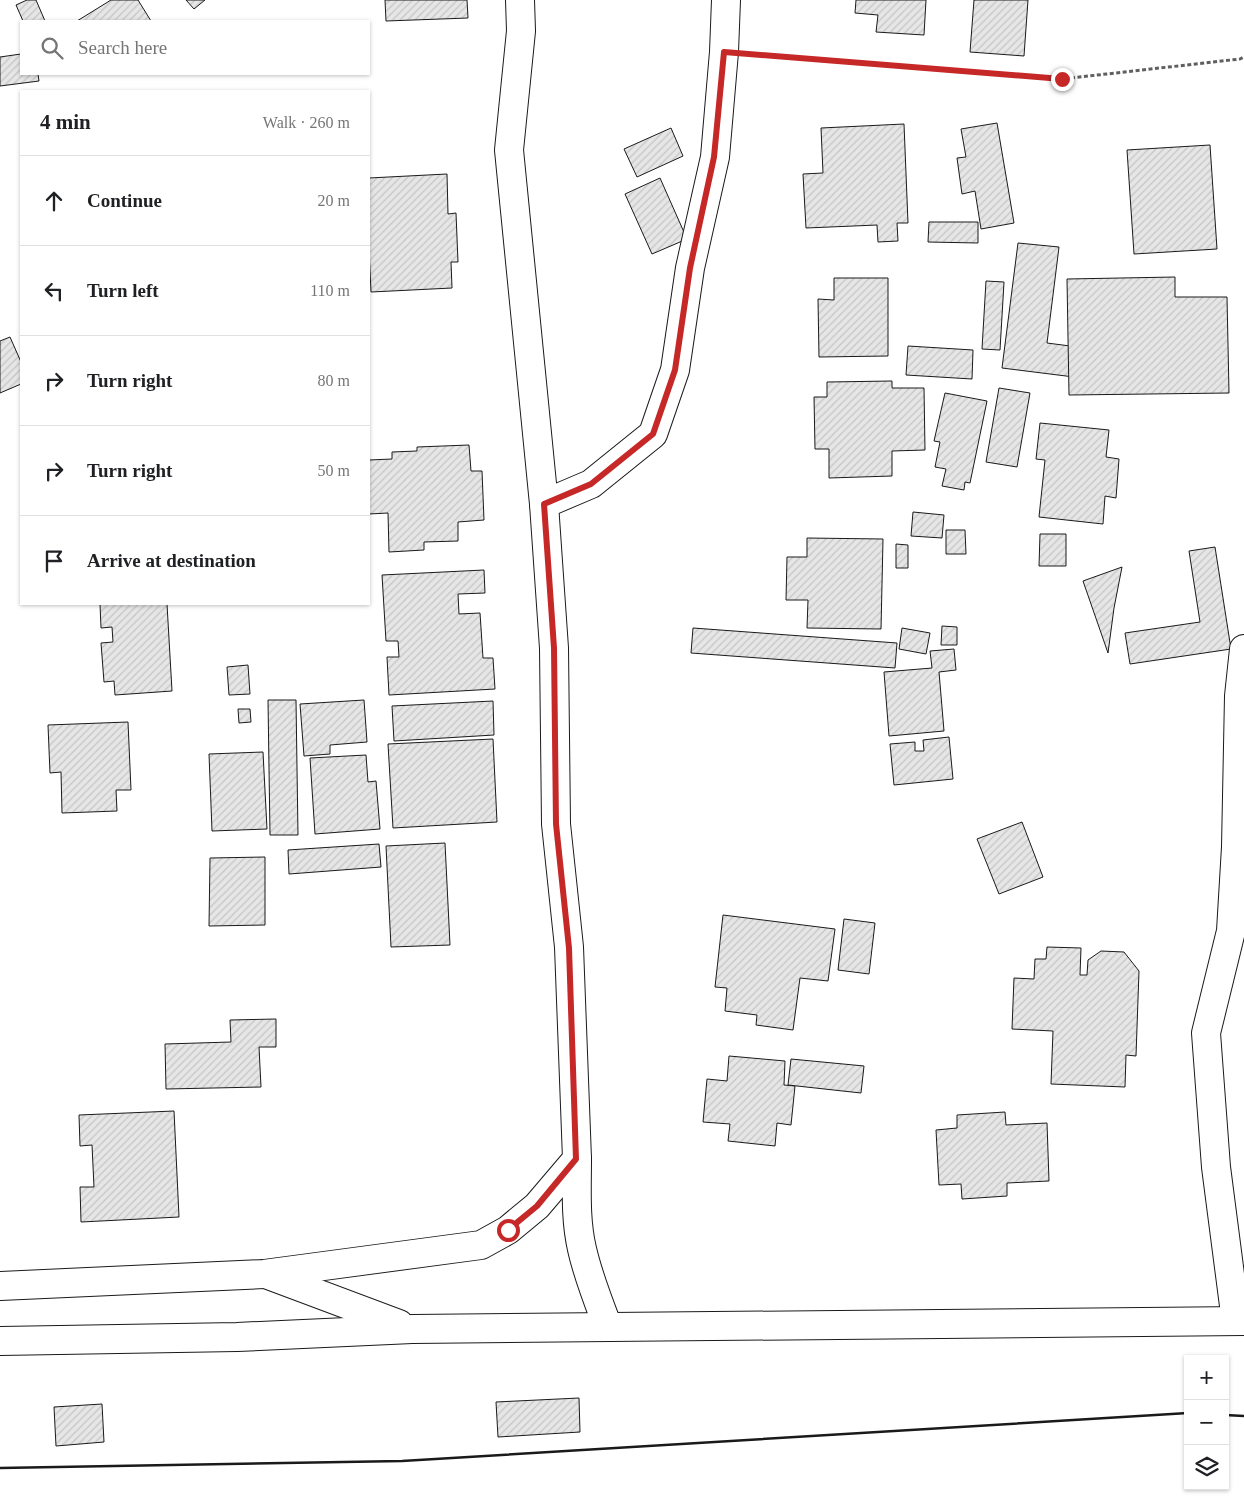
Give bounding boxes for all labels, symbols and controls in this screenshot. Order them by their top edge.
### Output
search box [20,20,370,75]
icon: search [38,34,66,62]
text: Search here [78,37,167,58]
route end [1051,68,1074,91]
text: 4 min [40,110,91,134]
text: Walk · 260 m [263,114,350,131]
icon: ahead [40,187,68,215]
text: Continue [87,190,162,211]
text: 20 m [318,192,350,209]
icon: left [40,277,68,305]
text: Turn left [87,280,159,301]
text: 110 m [310,282,350,299]
icon: right [40,367,68,395]
text: Turn right [87,370,172,391]
text: 80 m [318,372,350,389]
icon: right [40,457,68,485]
text: Turn right [87,460,172,481]
text: 50 m [318,462,350,479]
icon: arrive [40,547,68,575]
text: Arrive at destination [87,550,256,571]
route start [497,1219,520,1242]
map controls [1184,1355,1229,1490]
button: + [1184,1355,1229,1400]
button: − [1184,1400,1229,1445]
button: layers [1184,1445,1229,1490]

